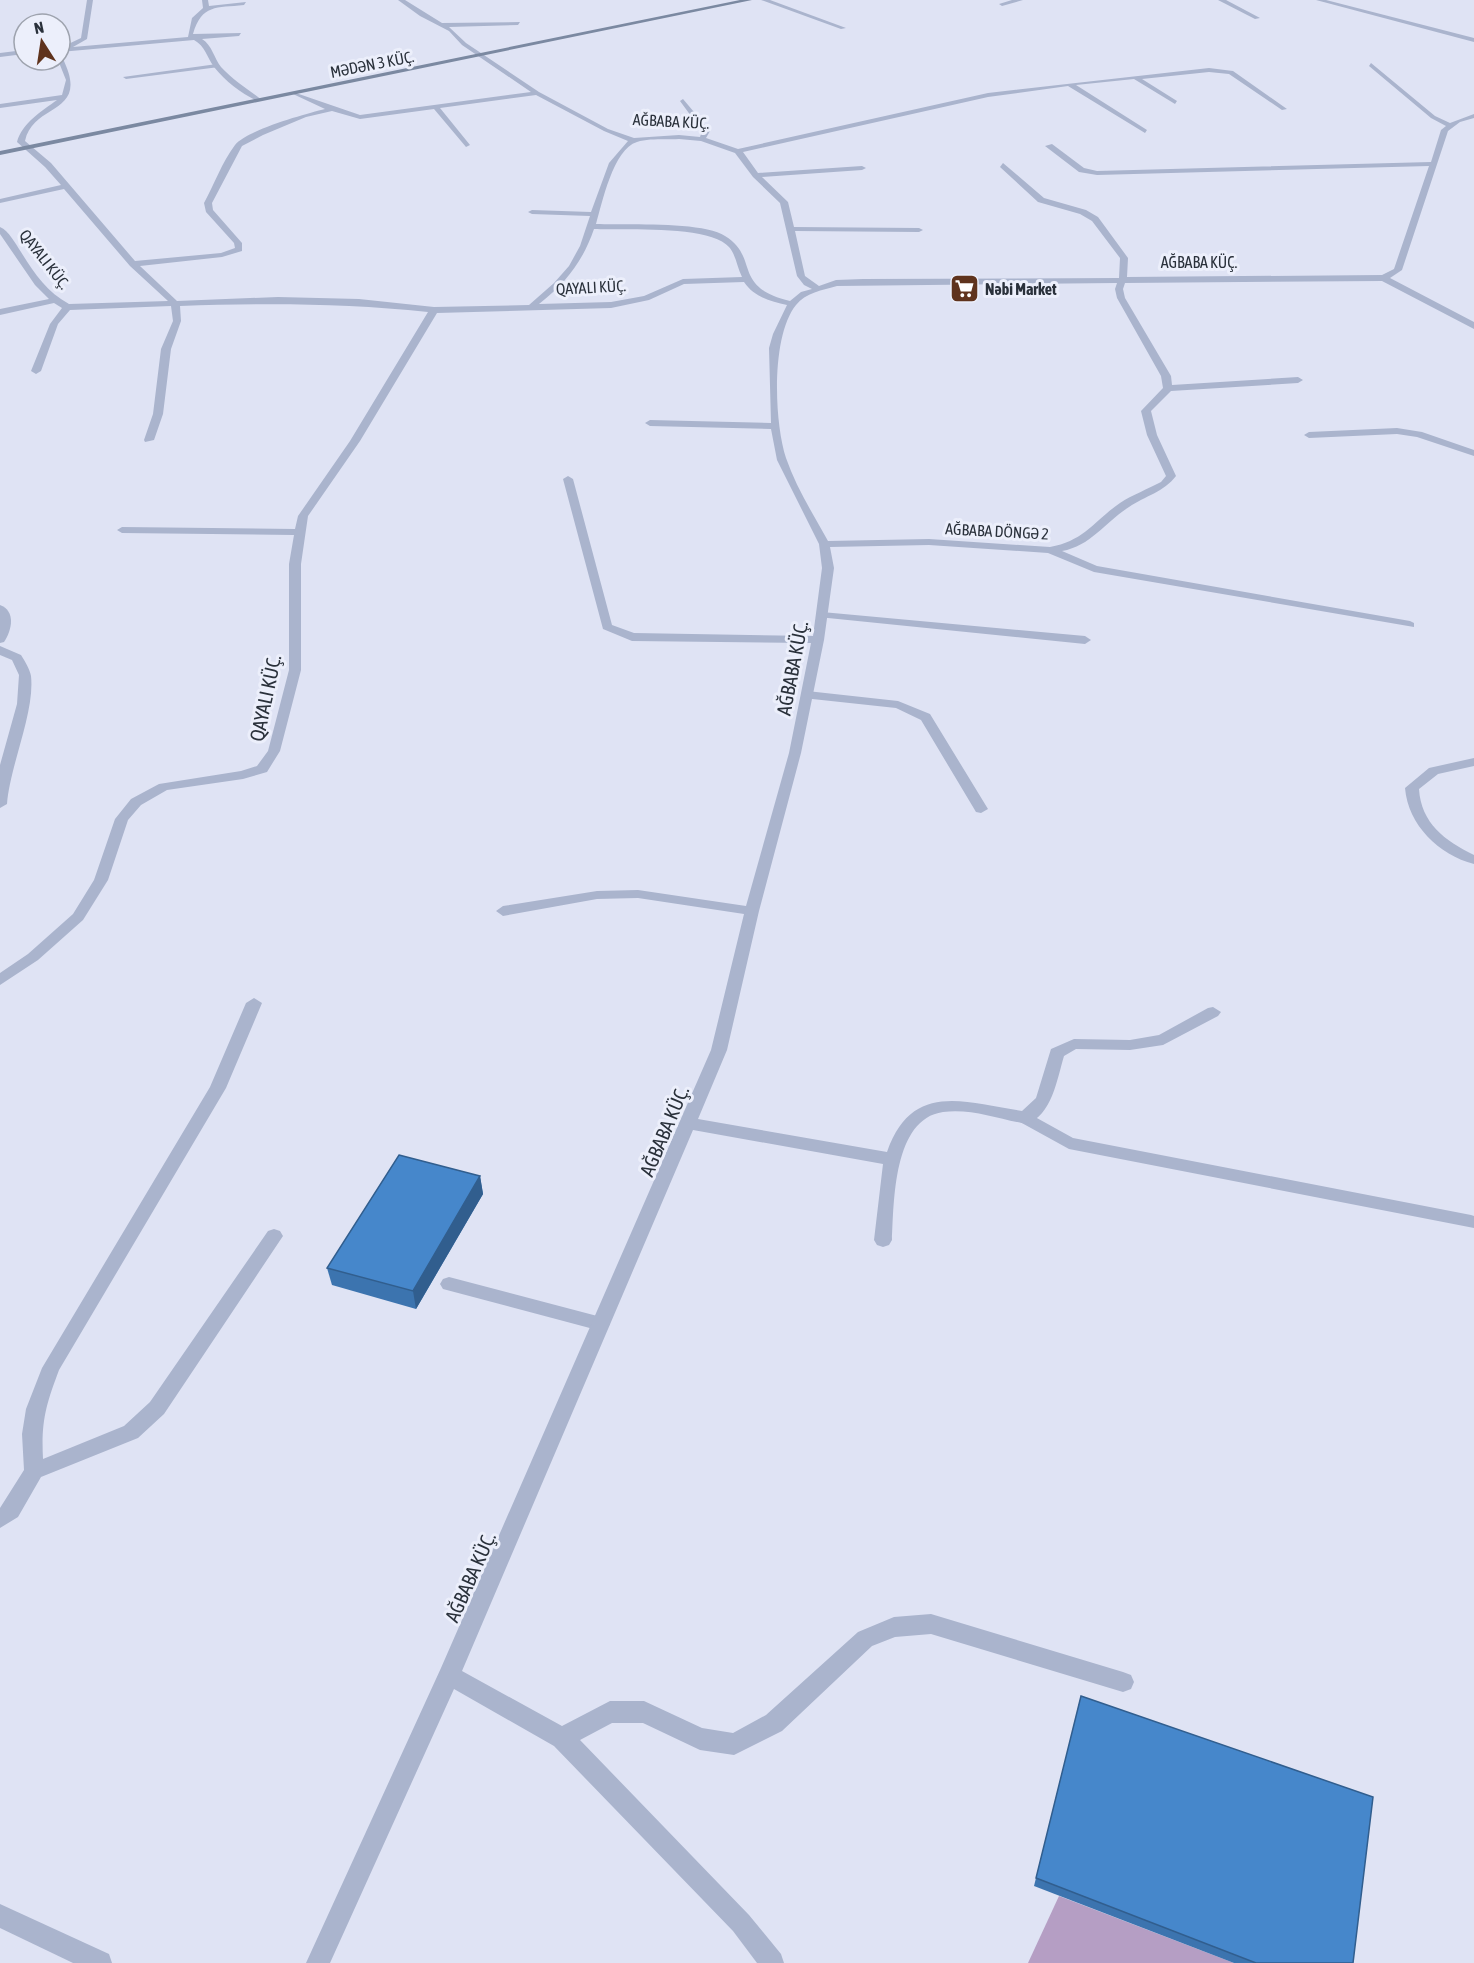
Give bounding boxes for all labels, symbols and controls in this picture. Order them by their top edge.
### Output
north arrow [12,12,72,72]
text: N [32,18,45,37]
street label: MƏDƏN 3 KÜÇ. [329,47,416,82]
street label: AĞBABA KÜÇ. [632,110,710,133]
street label: QAYALI KÜÇ. [15,226,74,293]
street label: AĞBABA KÜÇ. [1161,253,1237,272]
supermarket icon: Nəbi Market [948,273,980,305]
street label: QAYALI KÜÇ. [555,276,627,299]
place label: Nəbi Market [985,280,1057,298]
street label: AĞBABA DÖNGƏ 2 [945,519,1049,543]
street label: AĞBABA KÜÇ. [772,619,812,717]
street label: QAYALI KÜÇ. [245,653,285,743]
street label: AĞBABA KÜÇ. [635,1082,693,1180]
street label: AĞBABA KÜÇ. [440,1529,500,1625]

